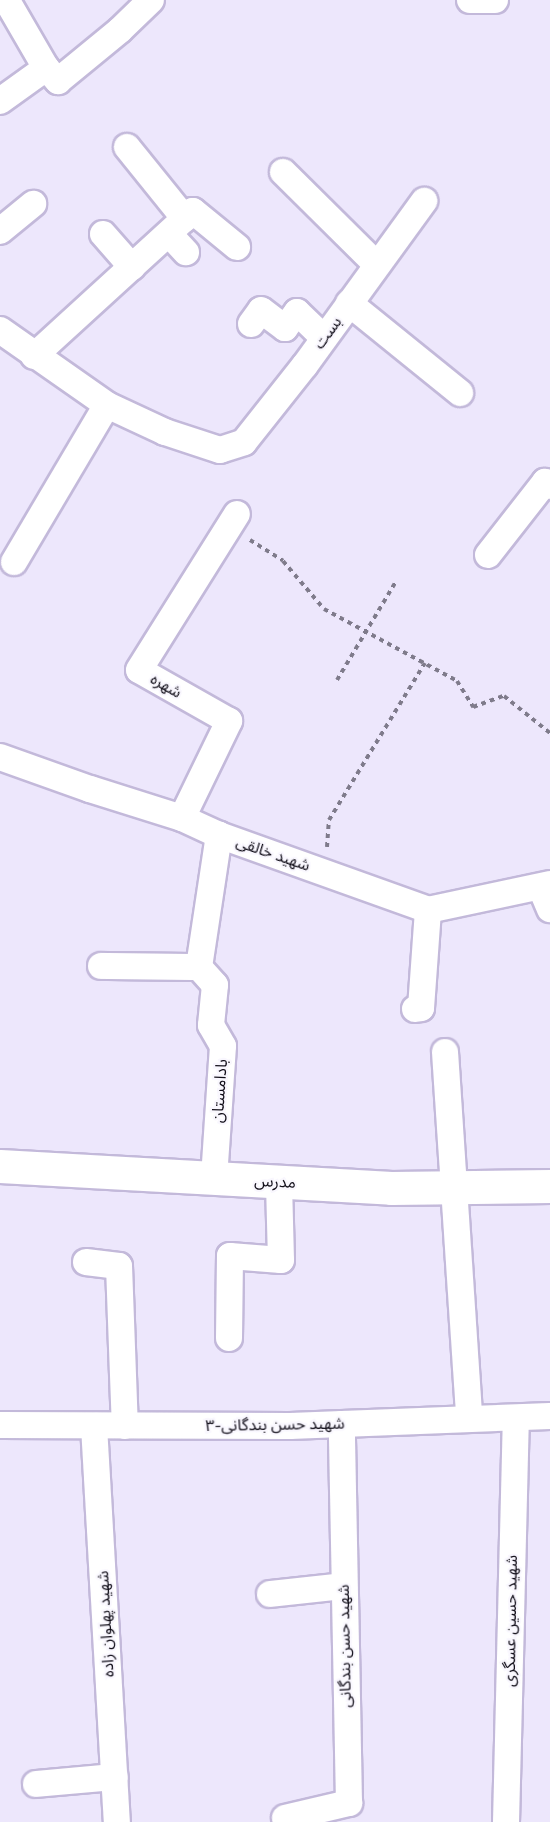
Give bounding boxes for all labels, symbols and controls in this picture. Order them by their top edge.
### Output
street label: بست [310,313,346,353]
street label: شهره [147,669,185,703]
street label: شهید خالقی [233,832,313,876]
street label: بادامستان [208,1058,232,1124]
street label: مدرس [254,1171,296,1193]
street label: ۳-شهید حسن بندگانی [205,1414,345,1436]
street label: شهید حسین عسگری [500,1555,522,1687]
street label: شهید پهلوان زاده [94,1570,118,1678]
street label: شهید حسن بندگانی [334,1584,356,1708]

